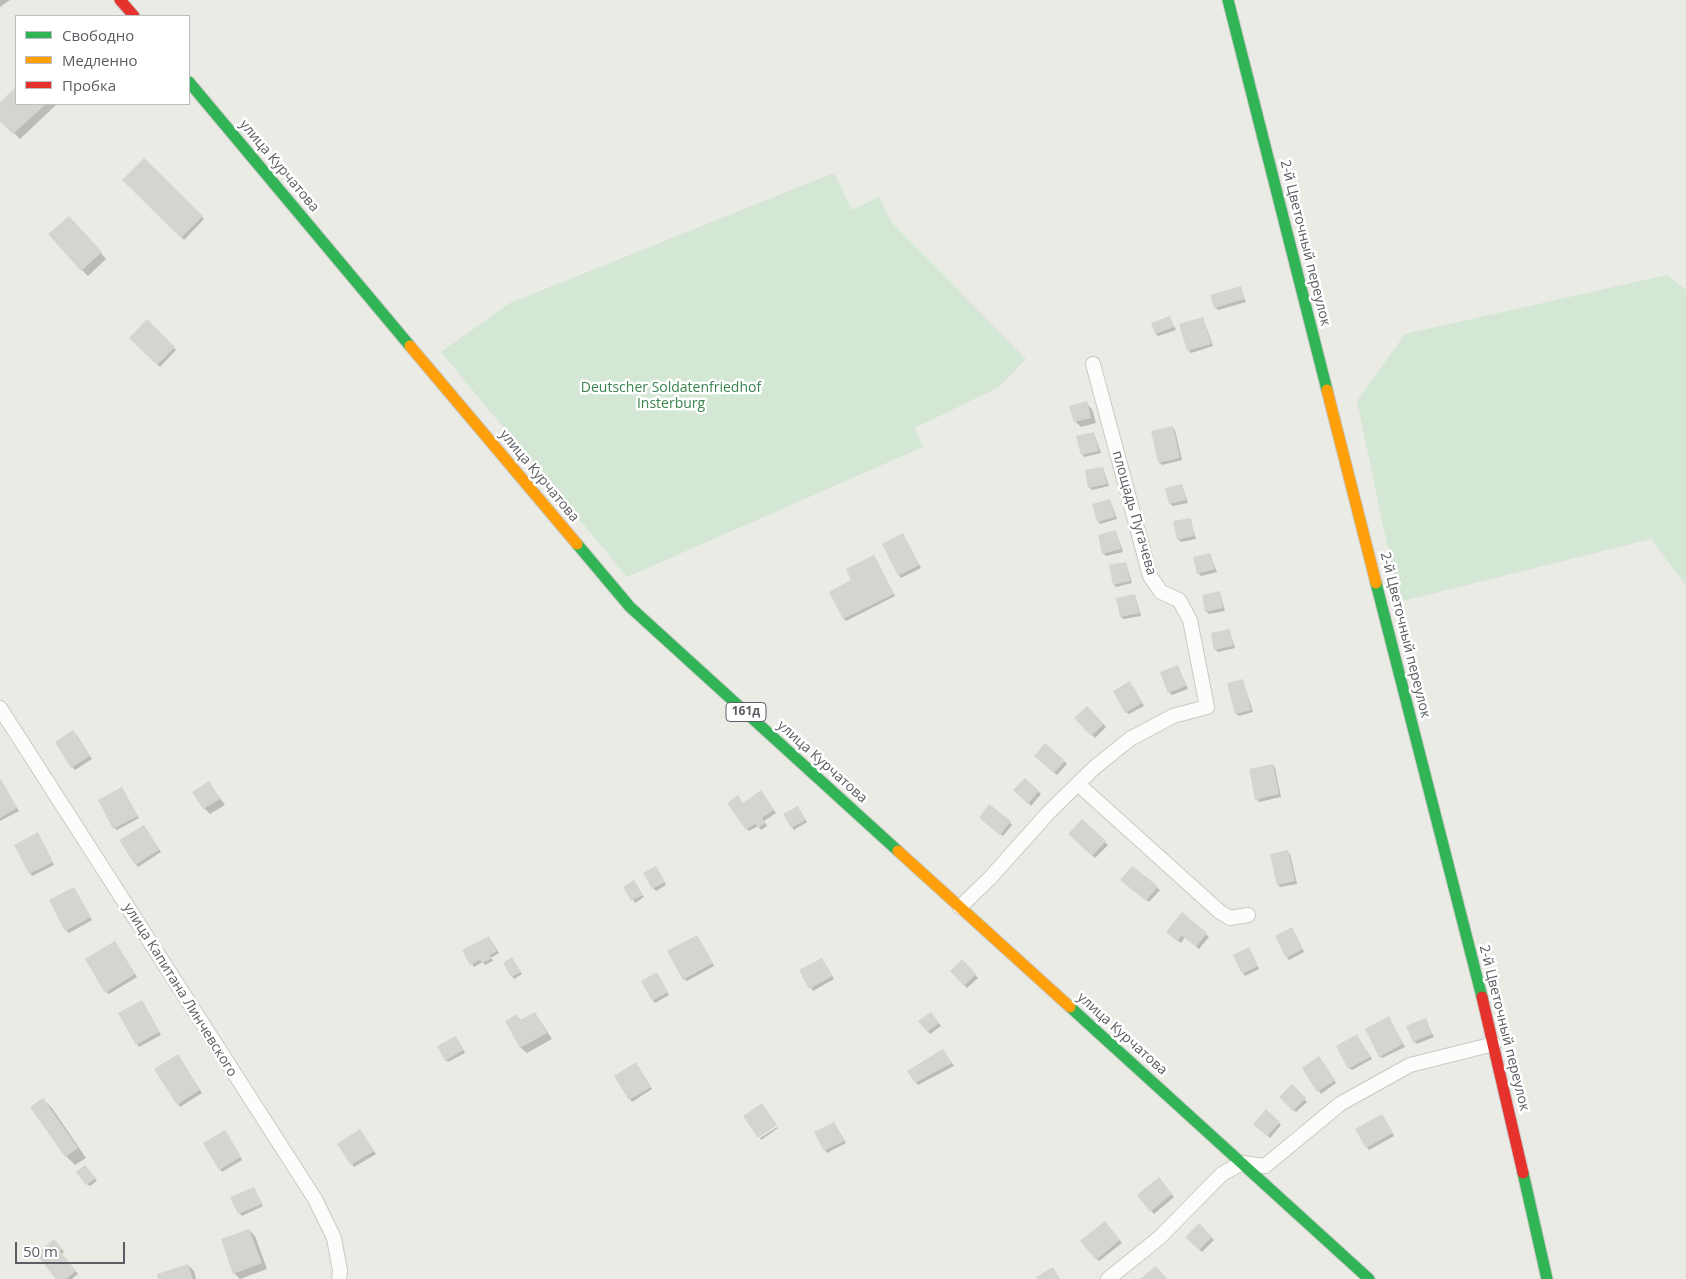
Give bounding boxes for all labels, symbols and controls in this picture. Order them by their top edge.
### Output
legend [15,15,190,105]
text: Свободно [62,25,134,45]
text: Медленно [62,50,138,70]
text: Пробка [62,75,116,95]
street label: улица Курчатова [235,116,323,216]
street label: 2-й Цветочный переулок [1276,158,1334,328]
park label: Deutscher Soldatenfriedhof Insterburg [581,380,761,412]
street label: улица Курчатова [495,426,583,526]
street label: площадь Пугачева [1108,449,1160,577]
street label: 2-й Цветочный переулок [1376,550,1434,720]
road number: 161д [726,702,766,722]
street label: улица Курчатова [774,717,870,807]
street label: улица Капитана Линчевского [119,900,241,1080]
street label: 2-й Цветочный переулок [1475,943,1533,1113]
street label: улица Курчатова [1074,989,1170,1079]
scale bar [18,1232,128,1264]
text: 50 m [23,1241,58,1261]

